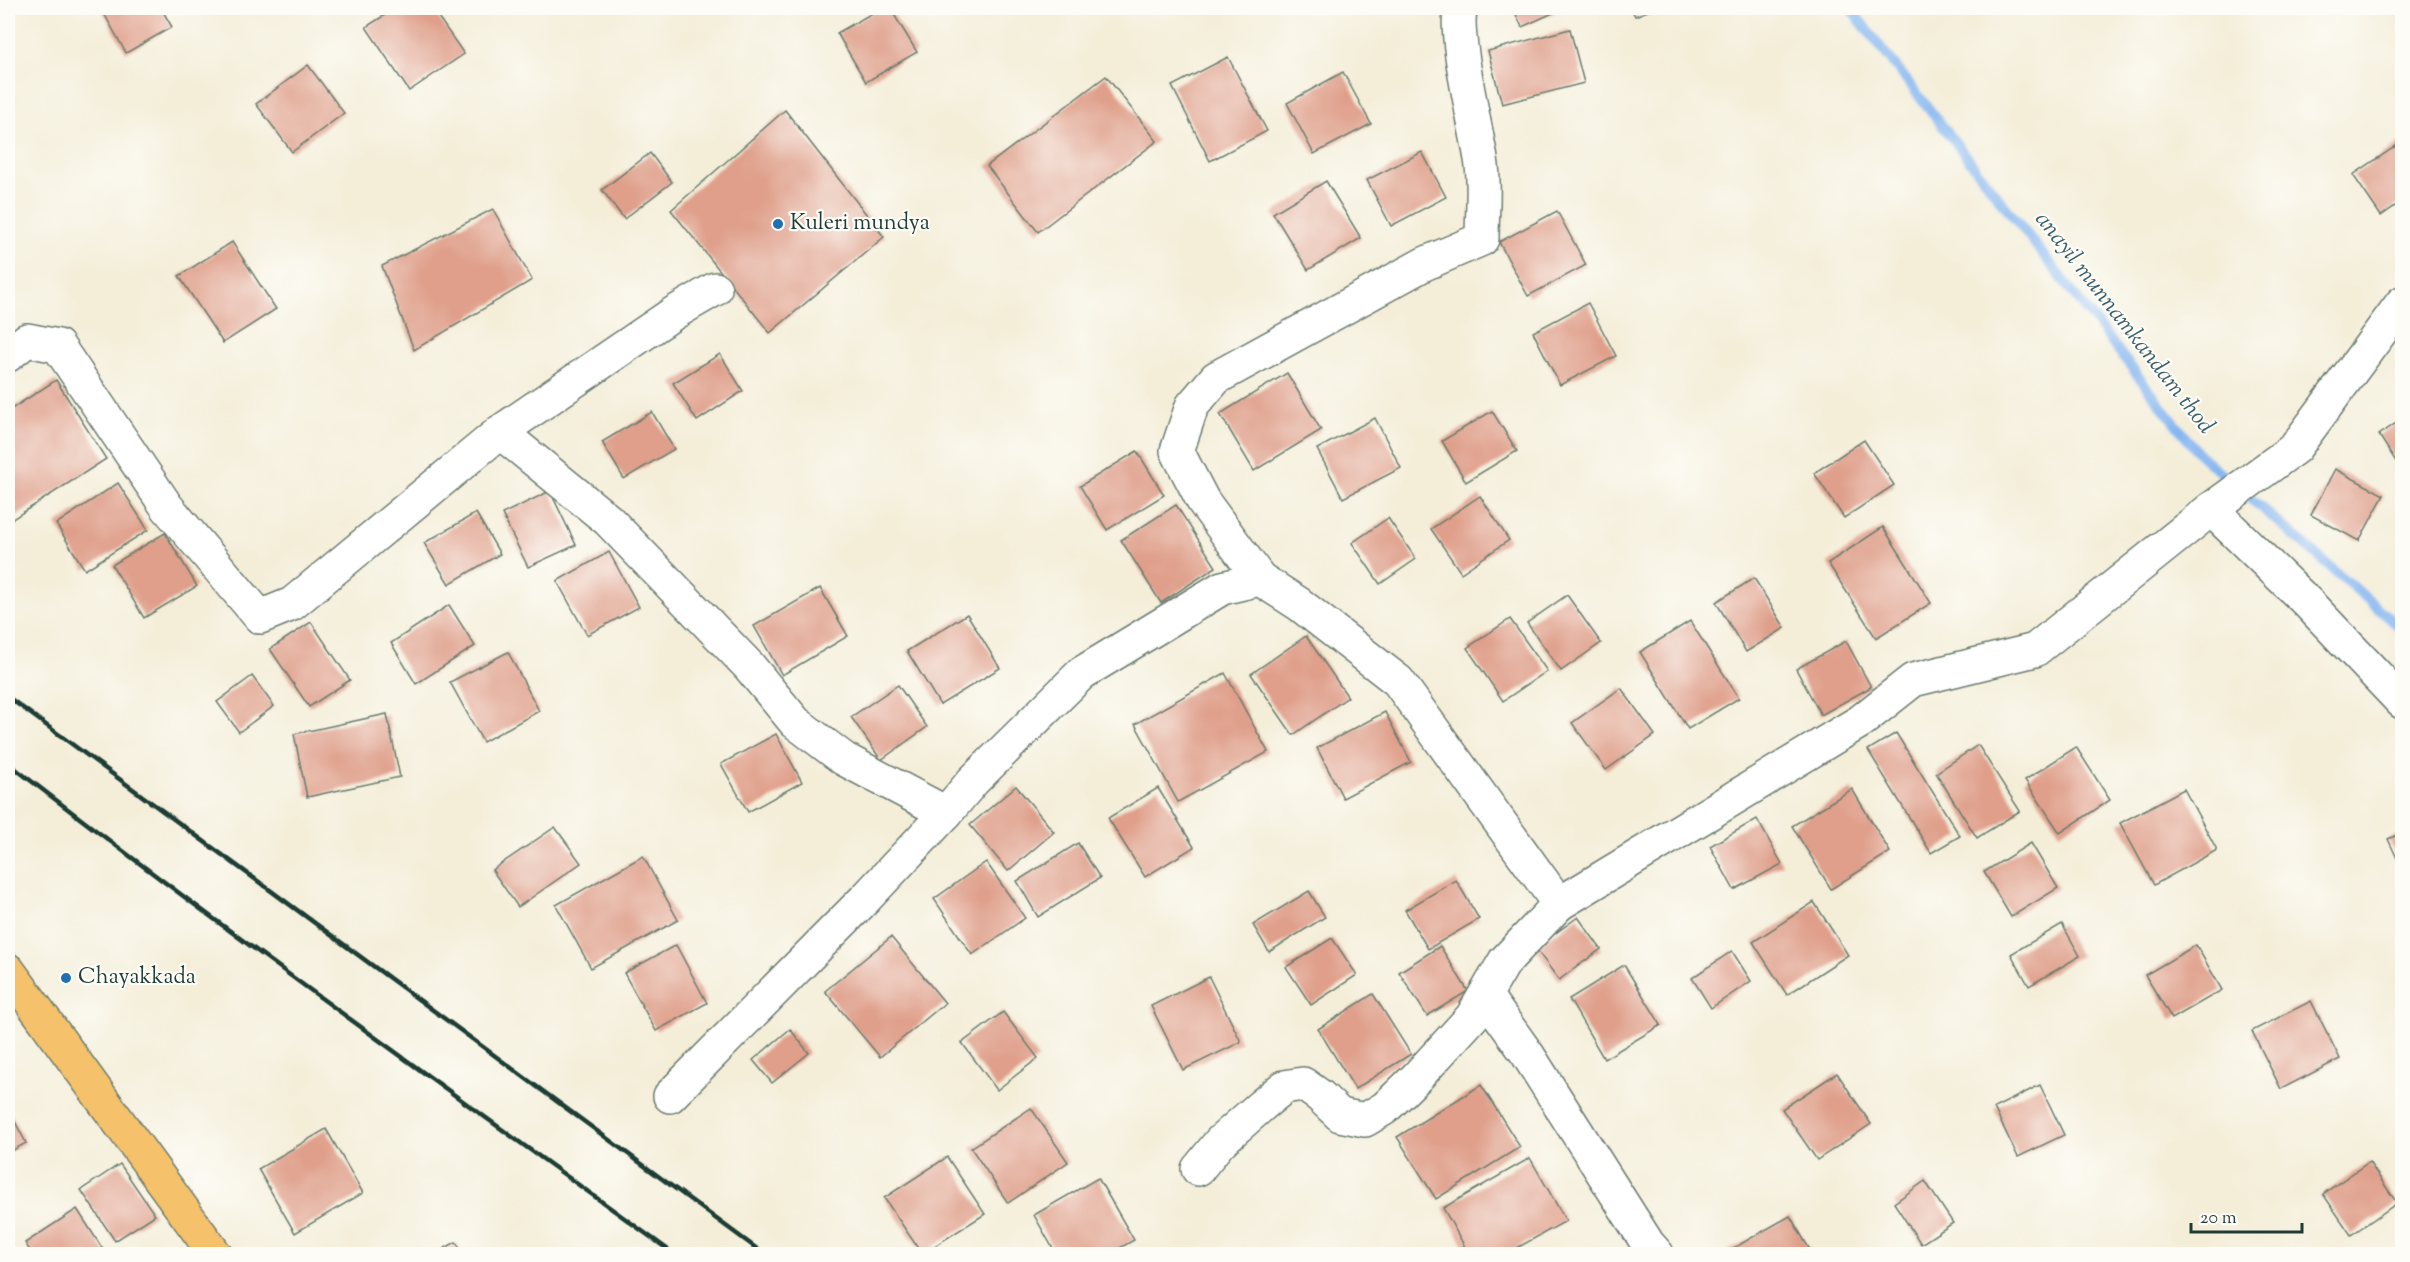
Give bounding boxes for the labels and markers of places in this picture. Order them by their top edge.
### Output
place label: Kuleri mundya [790,208,930,240]
marker: Kuleri mundya [771,217,785,231]
place label: Chayakkada [78,962,196,994]
marker: Chayakkada [59,971,73,985]

